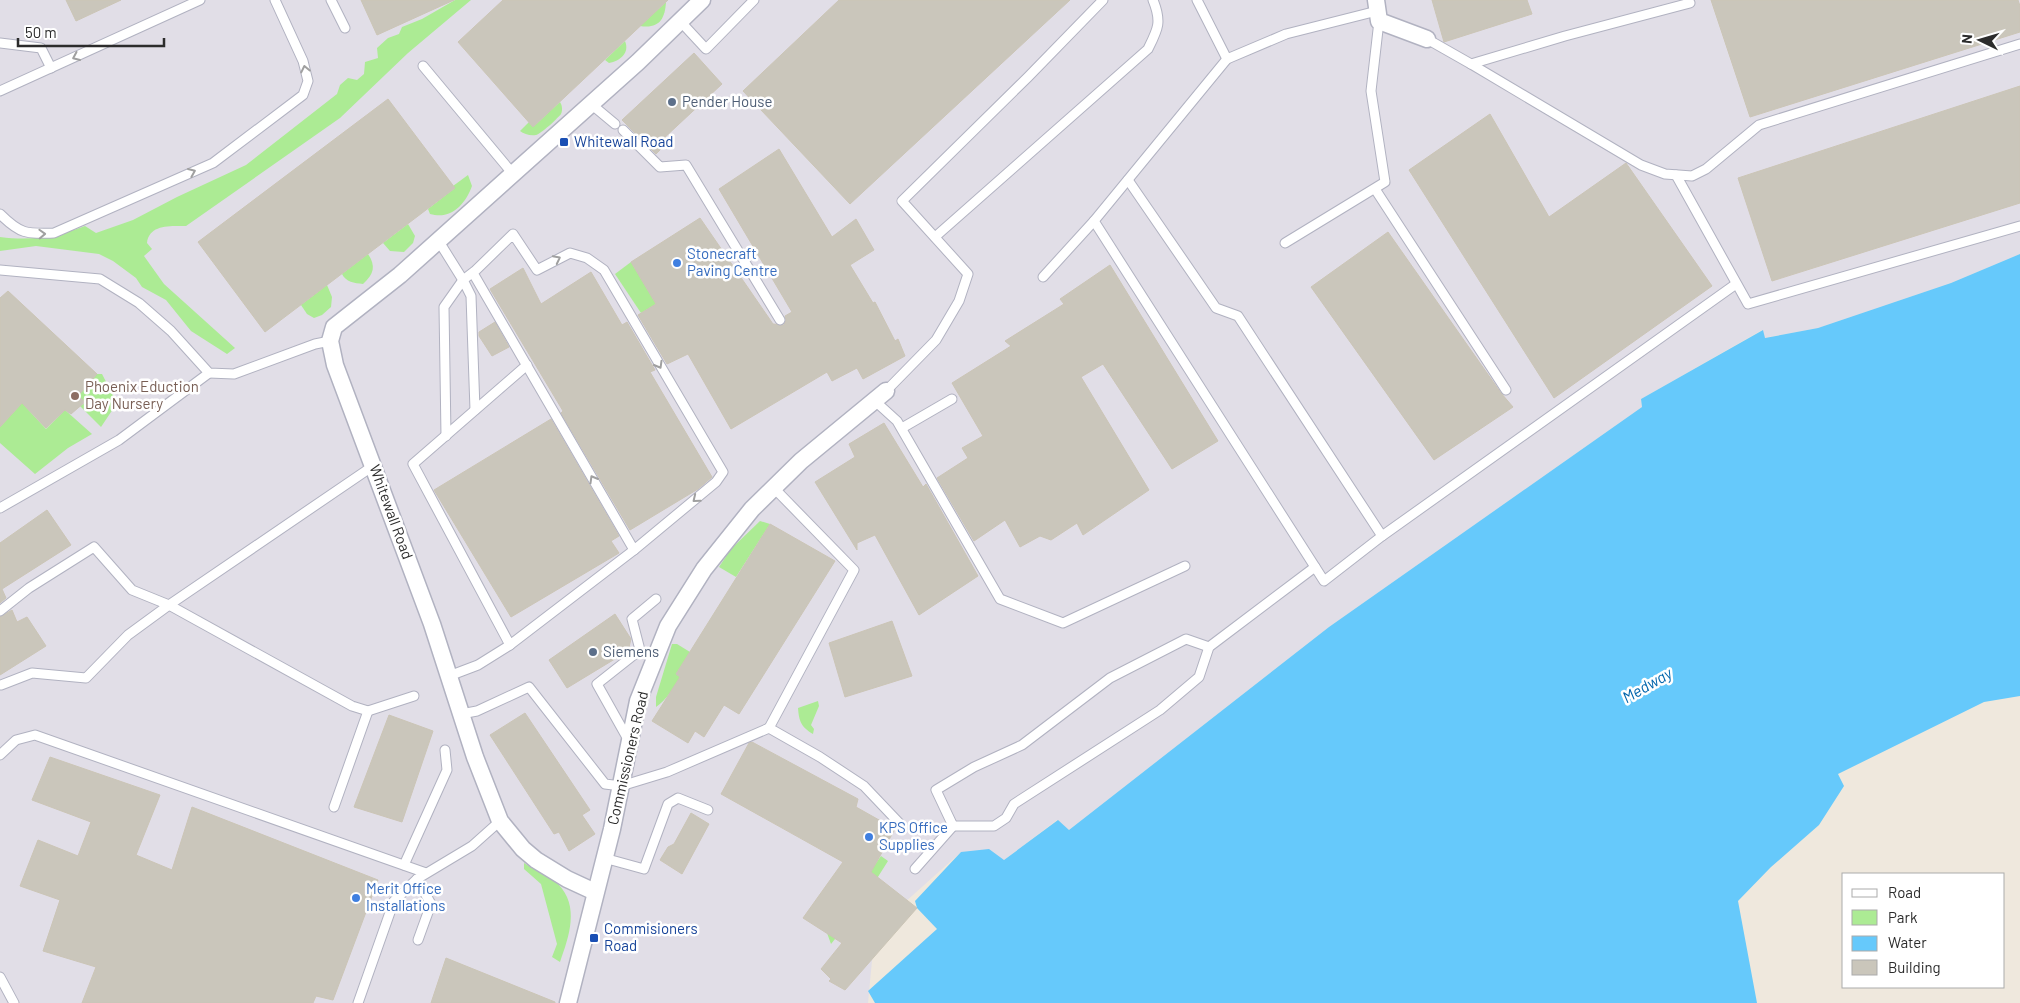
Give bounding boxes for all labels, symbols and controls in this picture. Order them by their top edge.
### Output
scale bar [18,15,164,47]
north arrow [1955,15,2005,65]
text: 50 m [25,23,57,41]
text: N [1958,33,1975,44]
one-way arrow [72,50,81,61]
one-way arrow [300,65,311,74]
place label: Pender House [682,92,772,110]
marker: Pender House [666,96,678,108]
place label: Whitewall Road [574,132,674,150]
marker: Whitewall Road [558,136,570,148]
one-way arrow [187,167,196,178]
one-way arrow [38,228,46,239]
place label: Stonecraft Paving Centre [687,244,777,279]
one-way arrow [552,255,561,265]
marker: Stonecraft Paving Centre [671,257,683,269]
one-way arrow [653,359,663,368]
place label: Phoenix Eduction Day Nursery [85,377,199,412]
marker: Phoenix Eduction Day Nursery [69,390,81,402]
street label: Whitewall Road [366,462,417,561]
one-way arrow [589,475,599,484]
one-way arrow [693,493,702,502]
place label: Siemens [603,642,659,660]
marker: Siemens [587,646,599,658]
water label: Medway [1618,662,1676,706]
street label: Commissioners Road [603,689,651,826]
place label: KPS Office Supplies [879,818,948,853]
marker: KPS Office Supplies [863,831,875,843]
legend [1842,873,2005,988]
place label: Merit Office Installations [366,879,446,914]
text: Road [1888,883,1921,901]
marker: Merit Office Installations [350,892,362,904]
text: Park [1888,908,1918,926]
place label: Commisioners Road [604,919,698,954]
marker: Commisioners Road [588,932,600,944]
text: Water [1888,933,1927,951]
text: Building [1888,958,1941,976]

